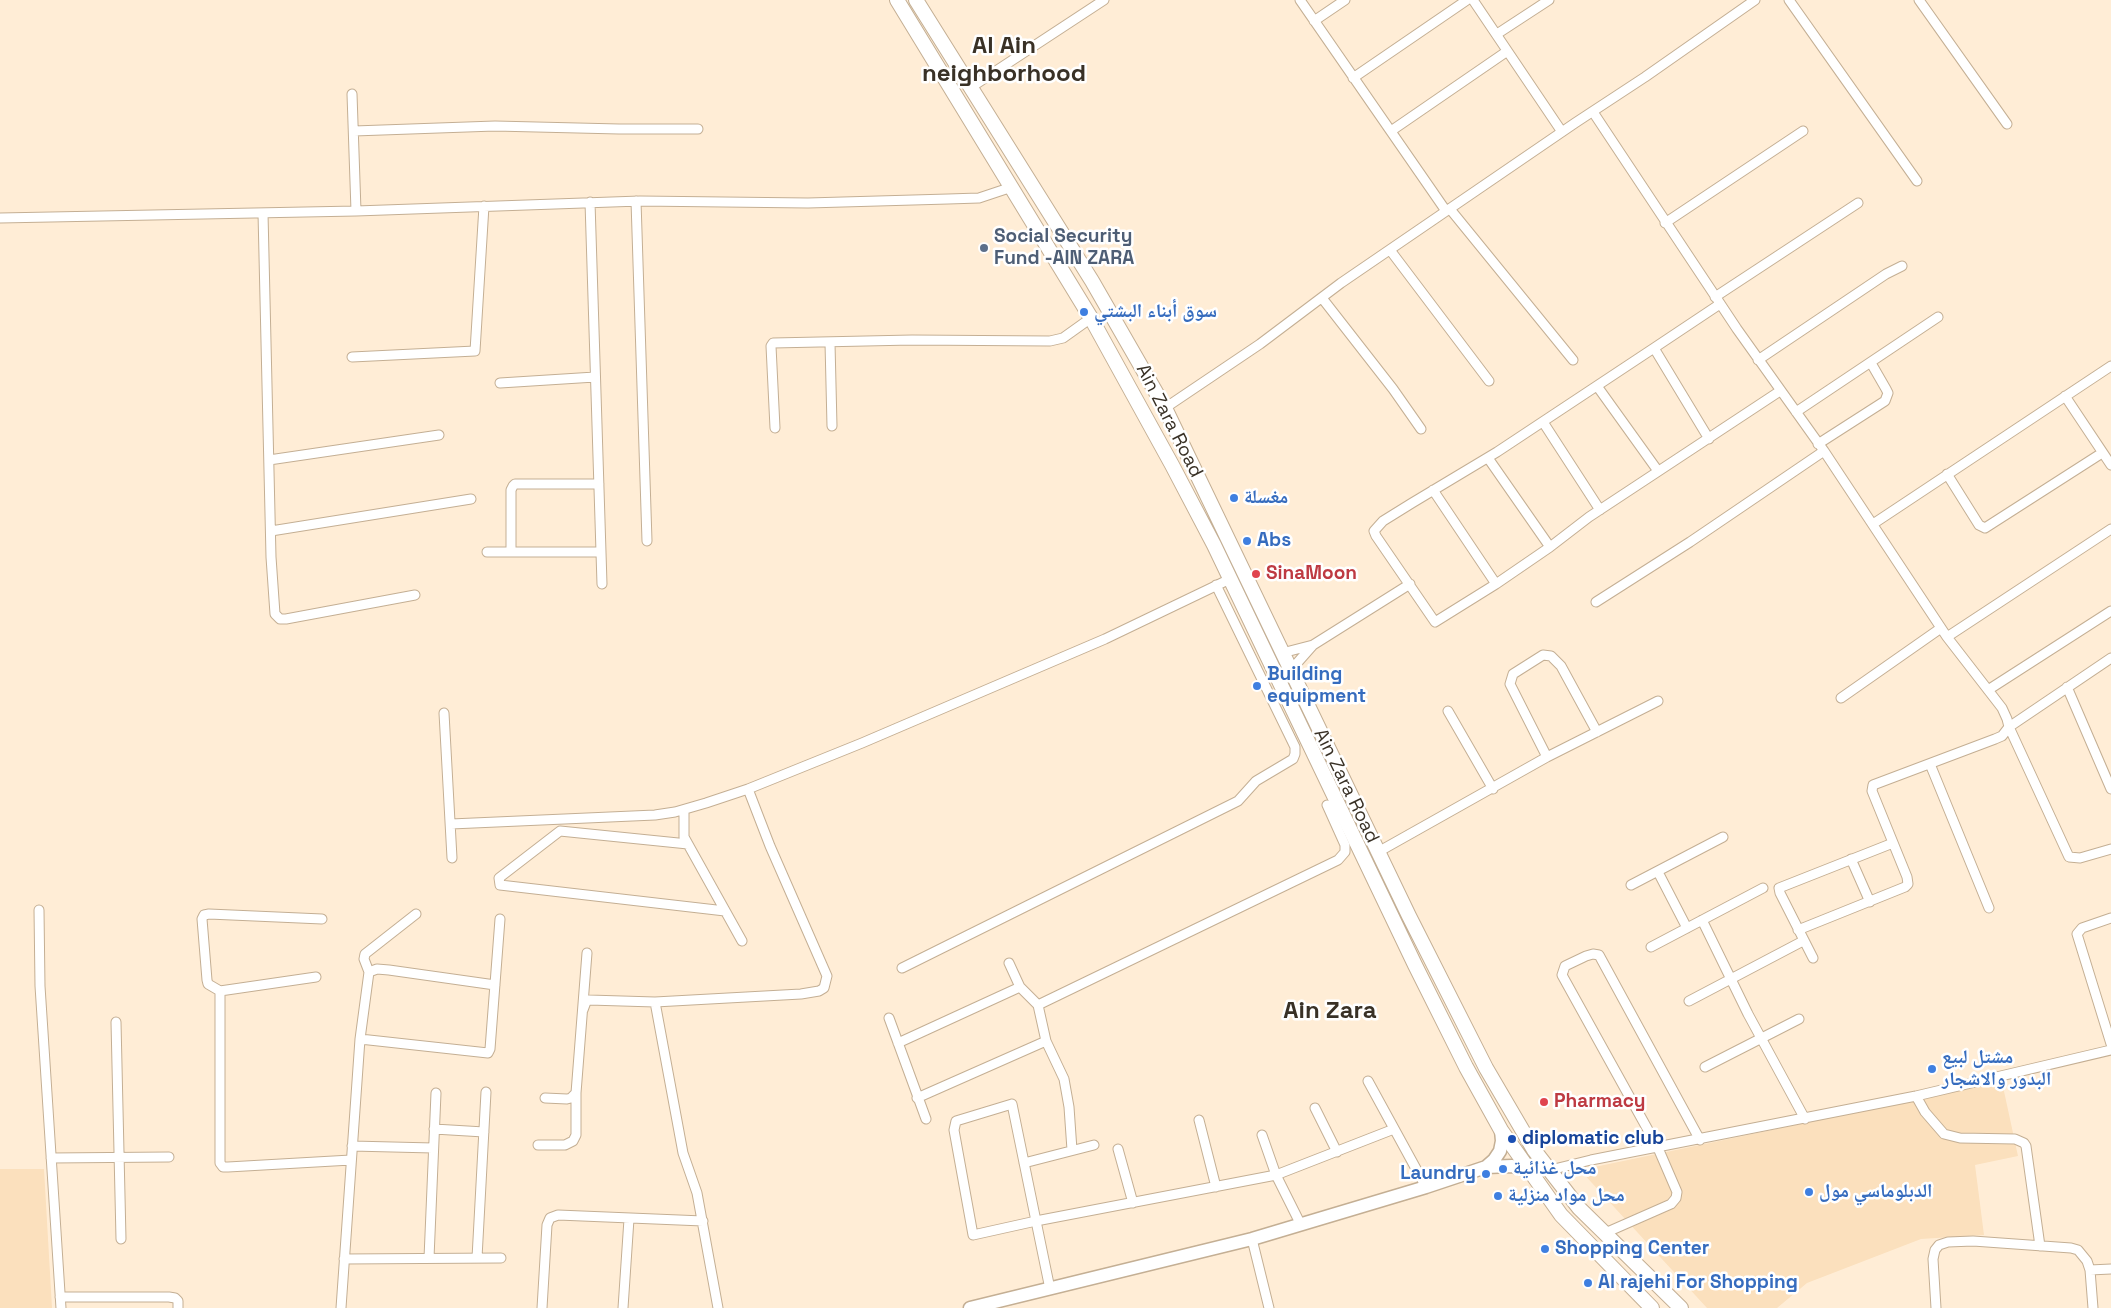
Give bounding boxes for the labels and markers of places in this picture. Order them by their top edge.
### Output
place label: Social Security Fund -AIN ZARA [994,226,1134,270]
marker: Social Security Fund -AIN ZARA [978,242,990,254]
place label: سوق أبناء البشتي [1094,301,1217,323]
marker: سوق أبناء البشتي [1078,306,1090,318]
place label: مغسلة [1244,487,1288,509]
marker: مغسلة [1228,492,1240,504]
place label: Abs [1257,530,1291,552]
marker: Abs [1241,535,1253,547]
place label: SinaMoon [1266,563,1357,585]
marker: SinaMoon [1250,568,1262,580]
place label: Building equipment [1267,664,1366,708]
marker: Building equipment [1251,680,1263,692]
place label: مشتل لبيع البدور والاشجار [1942,1047,2051,1091]
marker: مشتل لبيع البدور والاشجار [1926,1063,1938,1075]
place label: Pharmacy [1554,1091,1646,1113]
marker: Pharmacy [1538,1096,1550,1108]
place label: diplomatic club [1522,1128,1664,1150]
marker: diplomatic club [1506,1133,1518,1145]
place label: محل غذائية [1513,1158,1596,1180]
place label: Laundry [1400,1163,1476,1185]
marker: محل غذائية [1497,1163,1509,1175]
marker: Laundry [1480,1168,1492,1180]
place label: الدبلوماسي مول [1819,1181,1932,1203]
place label: محل مواد منزلية [1508,1185,1625,1207]
marker: الدبلوماسي مول [1803,1186,1815,1198]
marker: محل مواد منزلية [1492,1190,1504,1202]
place label: Shopping Center [1555,1238,1709,1260]
marker: Shopping Center [1539,1243,1551,1255]
place label: Al rajehi For Shopping [1598,1272,1798,1294]
marker: Al rajehi For Shopping [1582,1277,1594,1289]

